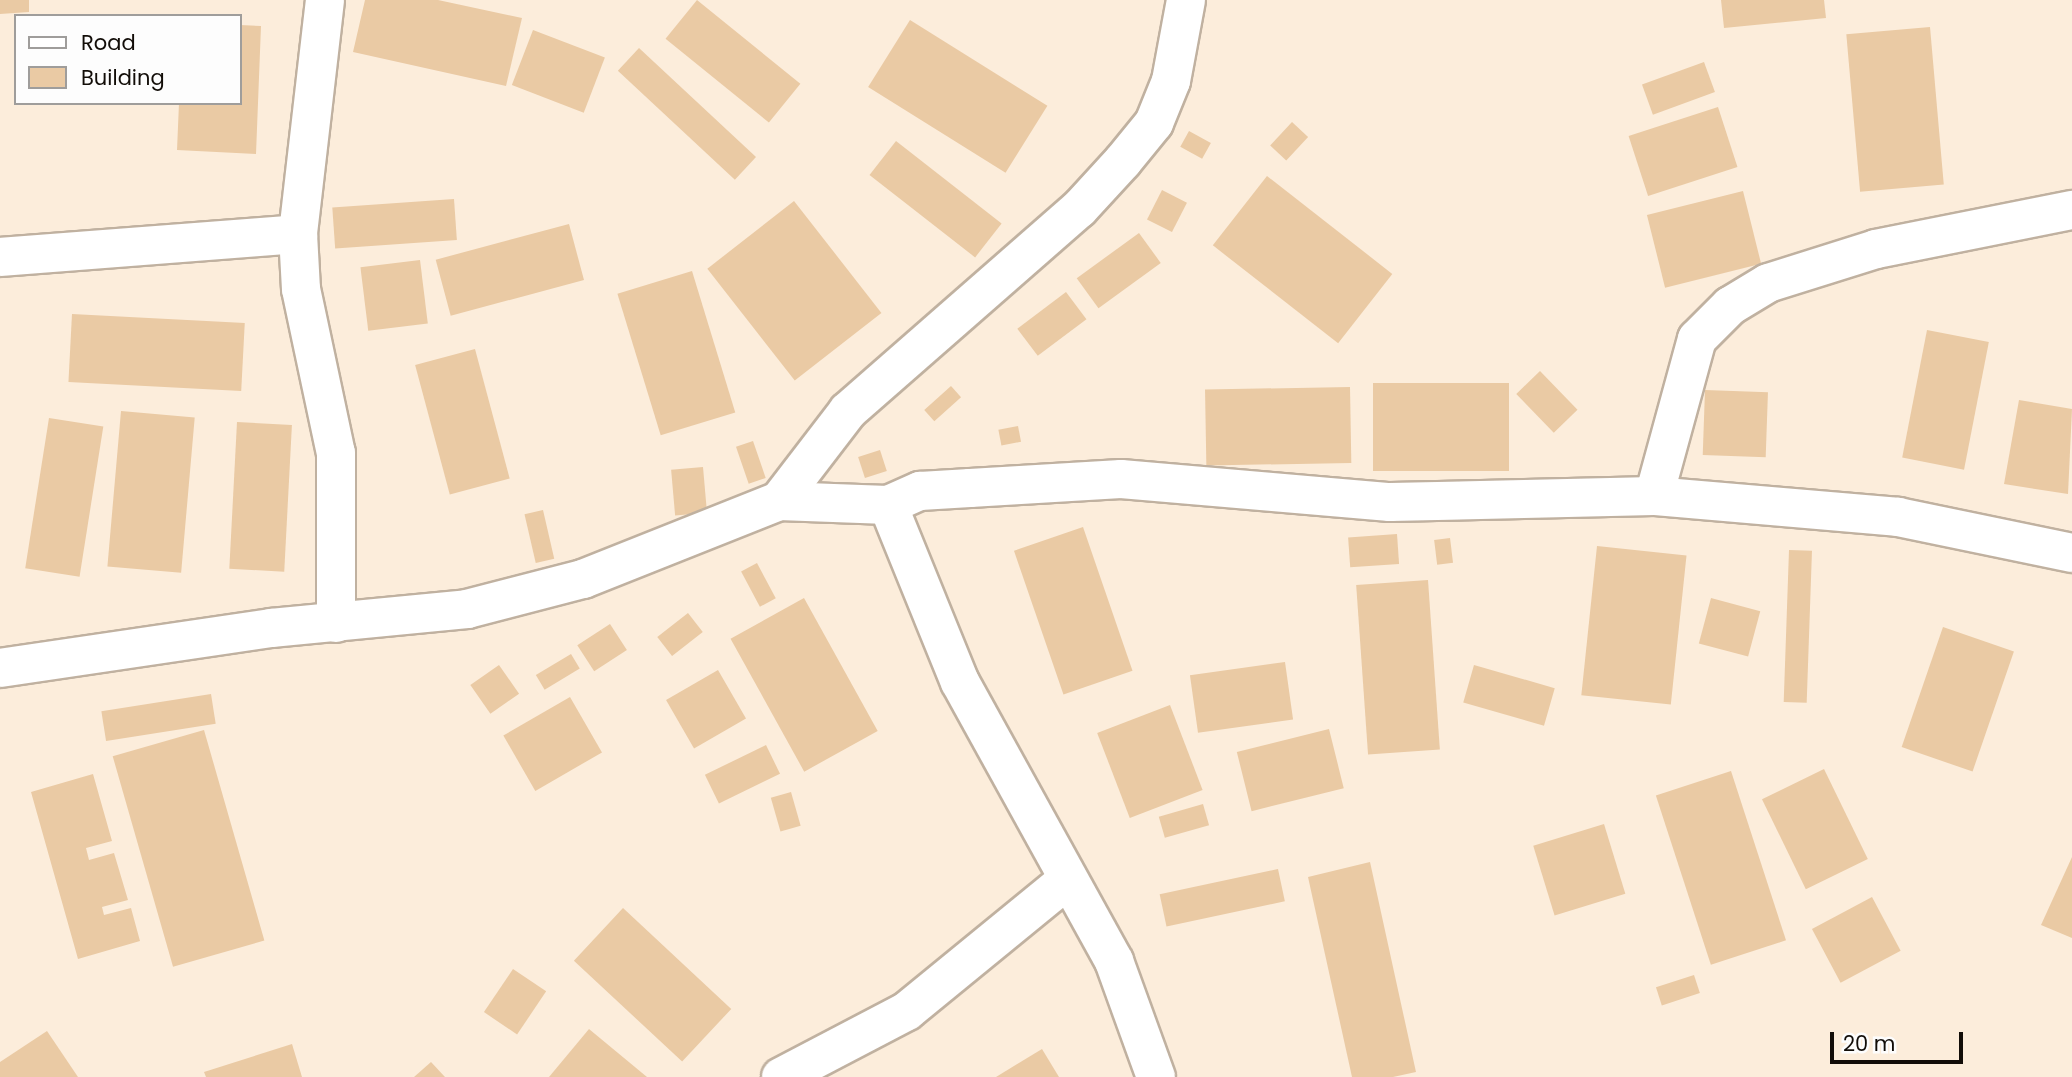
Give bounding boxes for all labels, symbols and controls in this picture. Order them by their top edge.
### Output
legend [14,14,242,105]
text: Road [81,28,136,57]
text: Building [81,63,165,92]
scale bar [1834,1018,1967,1062]
text: 20 m [1843,1029,1896,1058]

